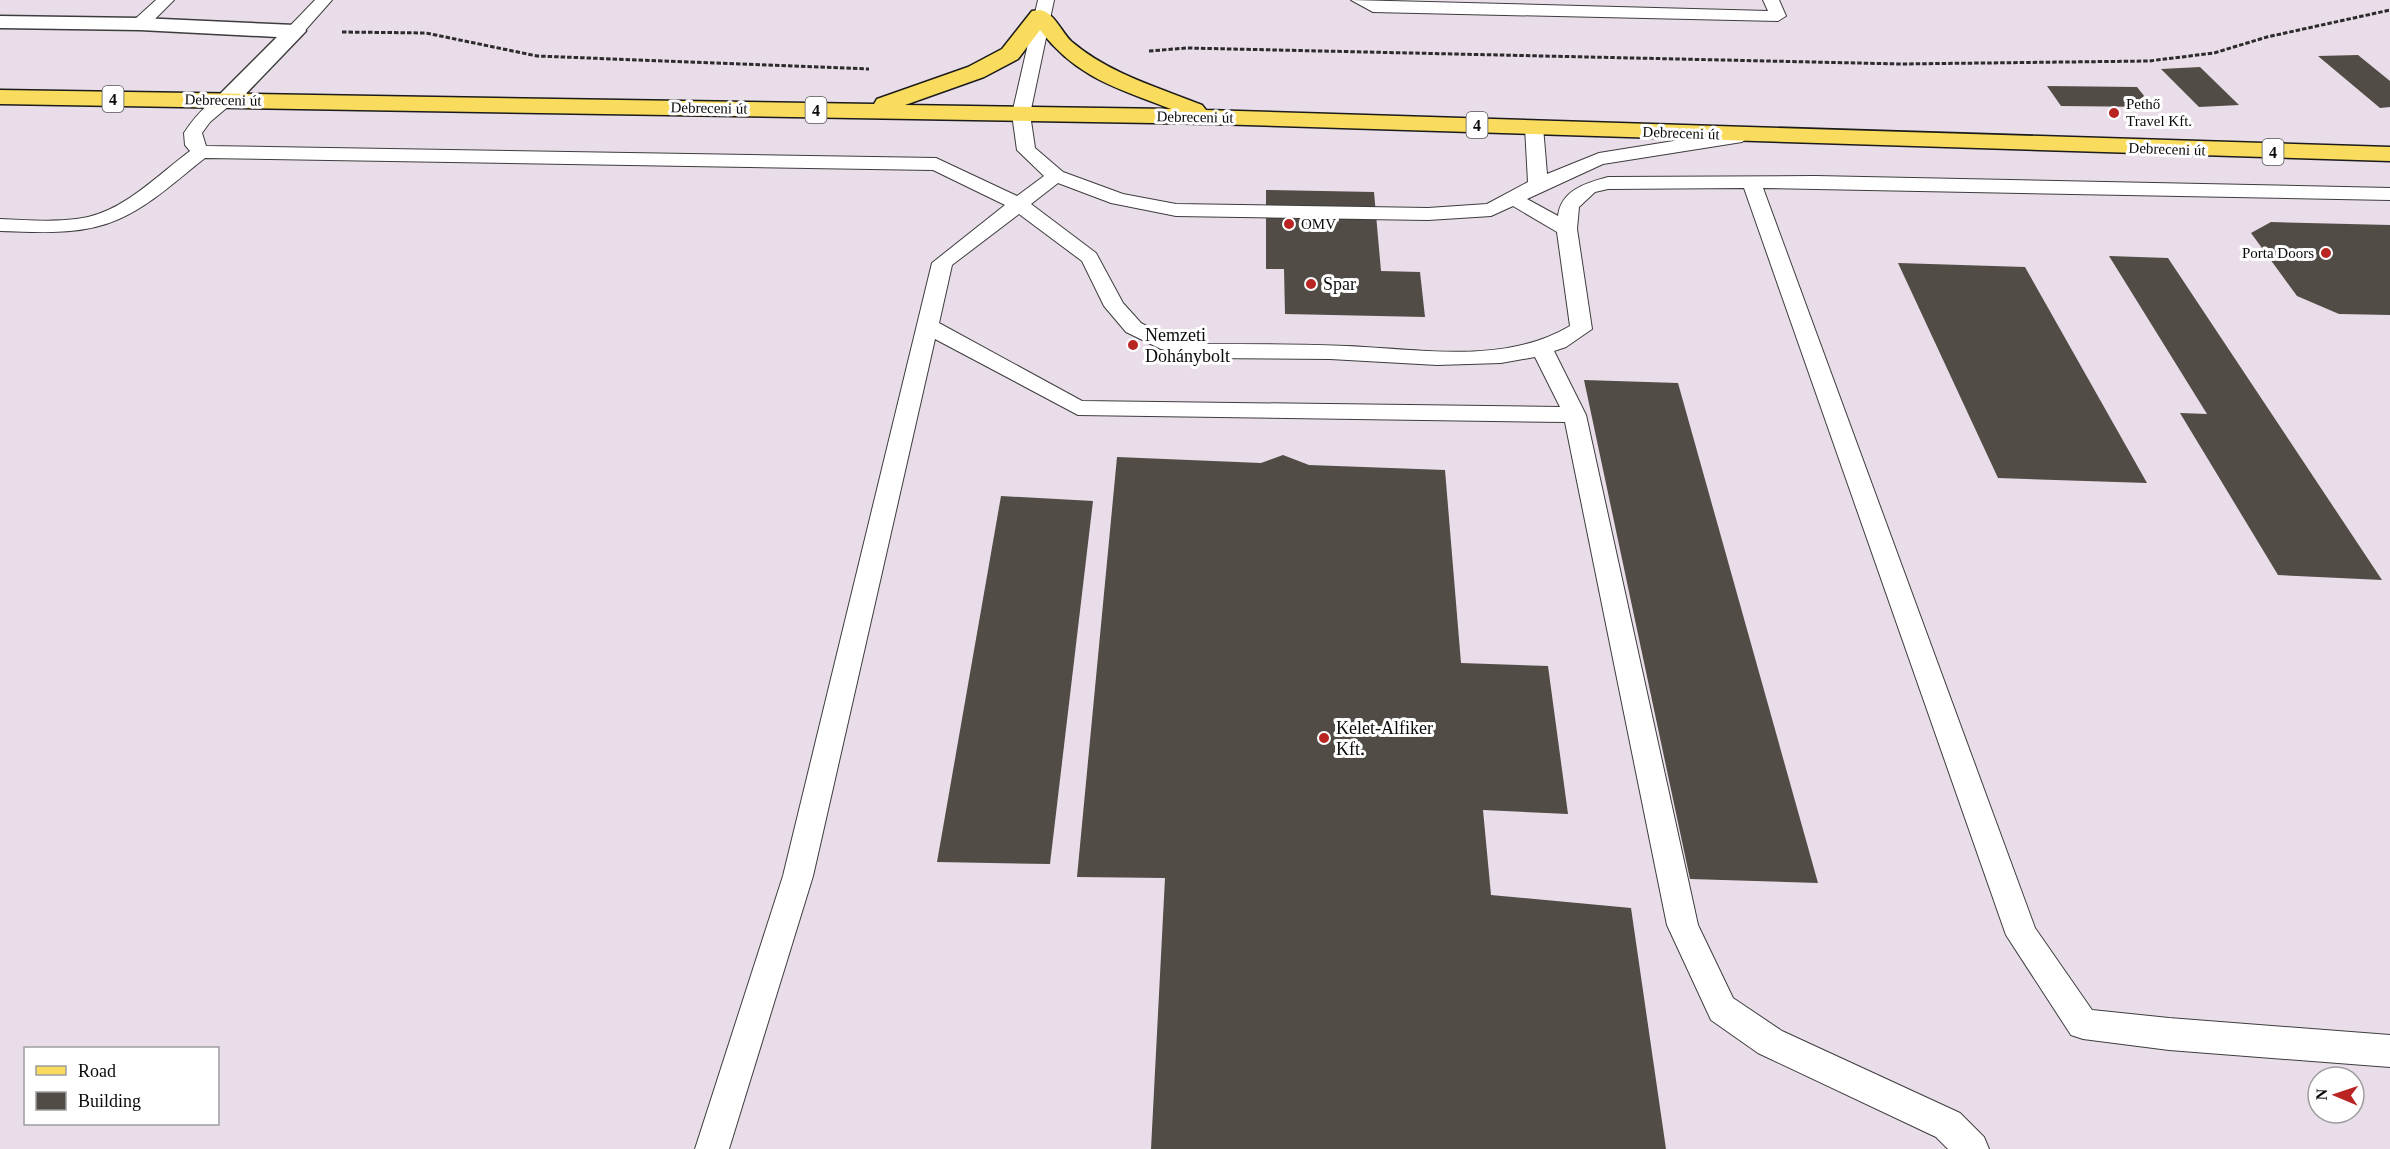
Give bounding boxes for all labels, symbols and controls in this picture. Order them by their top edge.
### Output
road number: 4 [102,86,124,112]
street label: Debreceni út [184,91,262,109]
place label: Pethő Travel Kft. [2126,96,2192,129]
road number: 4 [806,97,826,123]
street label: Debreceni út [670,99,748,117]
marker: Pethő Travel Kft. [2107,106,2121,120]
street label: Debreceni út [1156,108,1234,126]
road number: 4 [1466,112,1488,138]
street label: Debreceni út [1642,124,1721,142]
road number: 4 [2262,139,2284,165]
street label: Debreceni út [2128,140,2207,158]
place label: OMV [1301,216,1336,232]
marker: OMV [1282,217,1296,231]
place label: Porta Doors [2242,245,2314,261]
marker: Porta Doors [2319,246,2333,260]
place label: Spar [1323,274,1356,294]
marker: Spar [1304,277,1318,291]
place label: Nemzeti Dohánybolt [1145,325,1230,366]
marker: Nemzeti Dohánybolt [1126,338,1140,352]
place label: Kelet-Alfiker Kft. [1336,718,1433,759]
marker: Kelet-Alfiker Kft. [1317,731,1331,745]
legend [24,1047,219,1125]
text: Road [78,1061,116,1081]
north arrow [2306,1065,2366,1125]
text: N [2313,1088,2330,1101]
text: Building [78,1091,141,1111]

